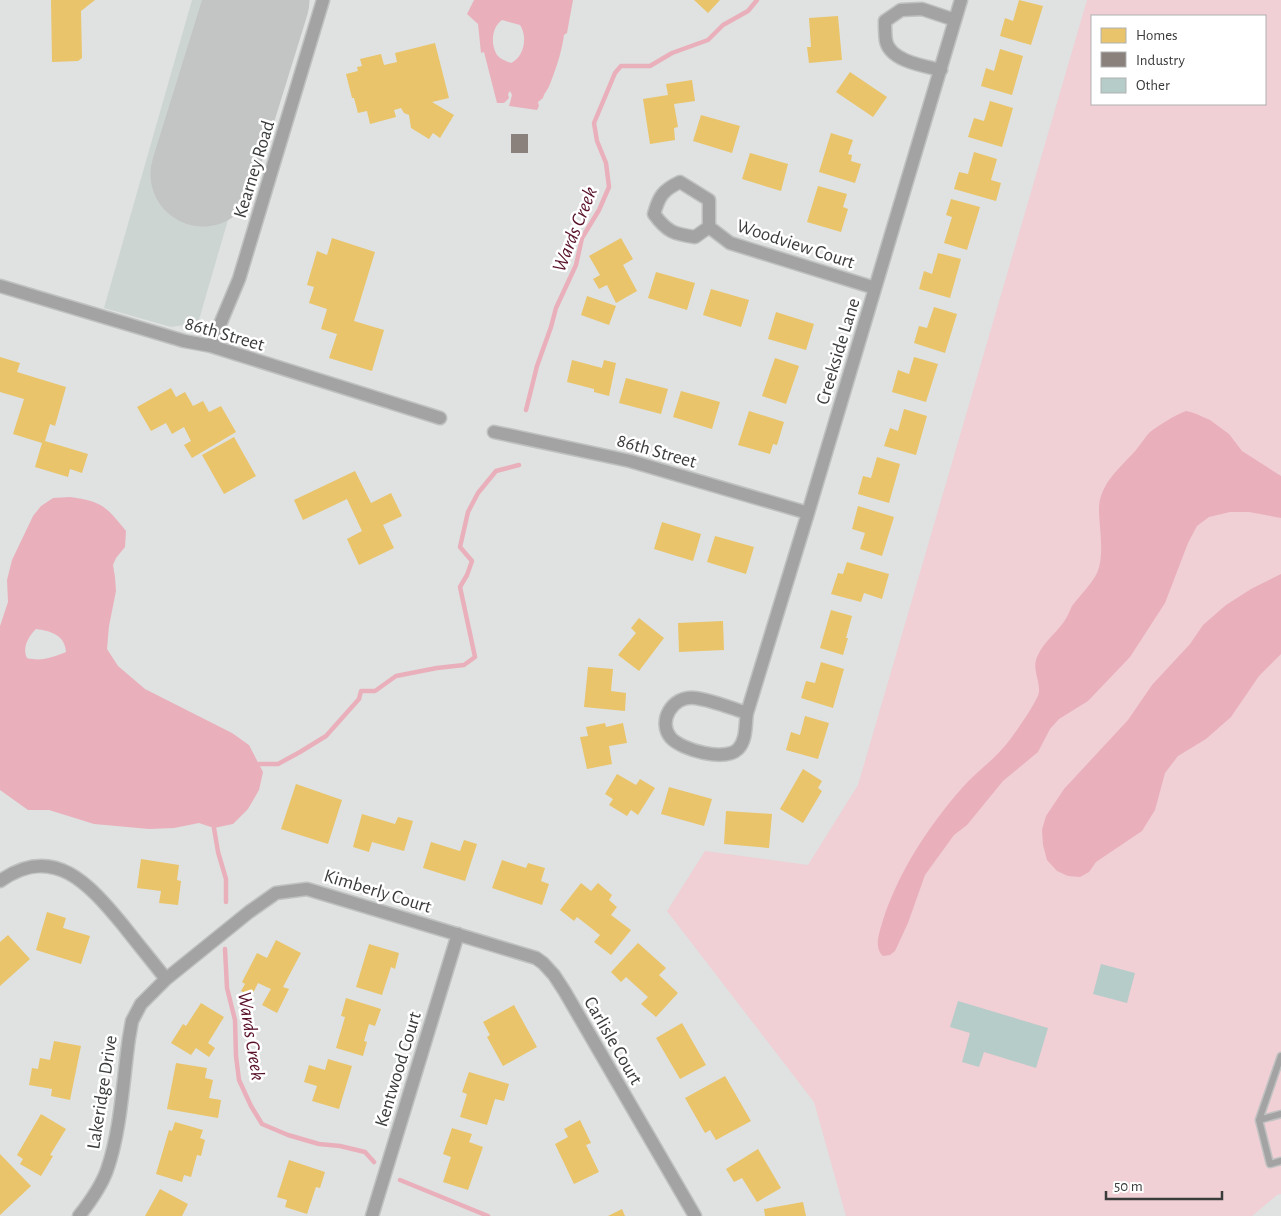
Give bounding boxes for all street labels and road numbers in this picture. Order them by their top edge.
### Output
street label: Kearney Road [231,118,278,221]
street label: Woodview Court [734,216,857,272]
street label: Creekside Lane [813,296,864,407]
street label: 86th Street [183,314,266,355]
street label: 86th Street [615,431,698,472]
street label: Kimberly Court [322,866,434,917]
street label: Carlisle Court [580,994,645,1088]
street label: Kentwood Court [372,1010,425,1129]
street label: Lakeridge Drive [84,1034,121,1151]

